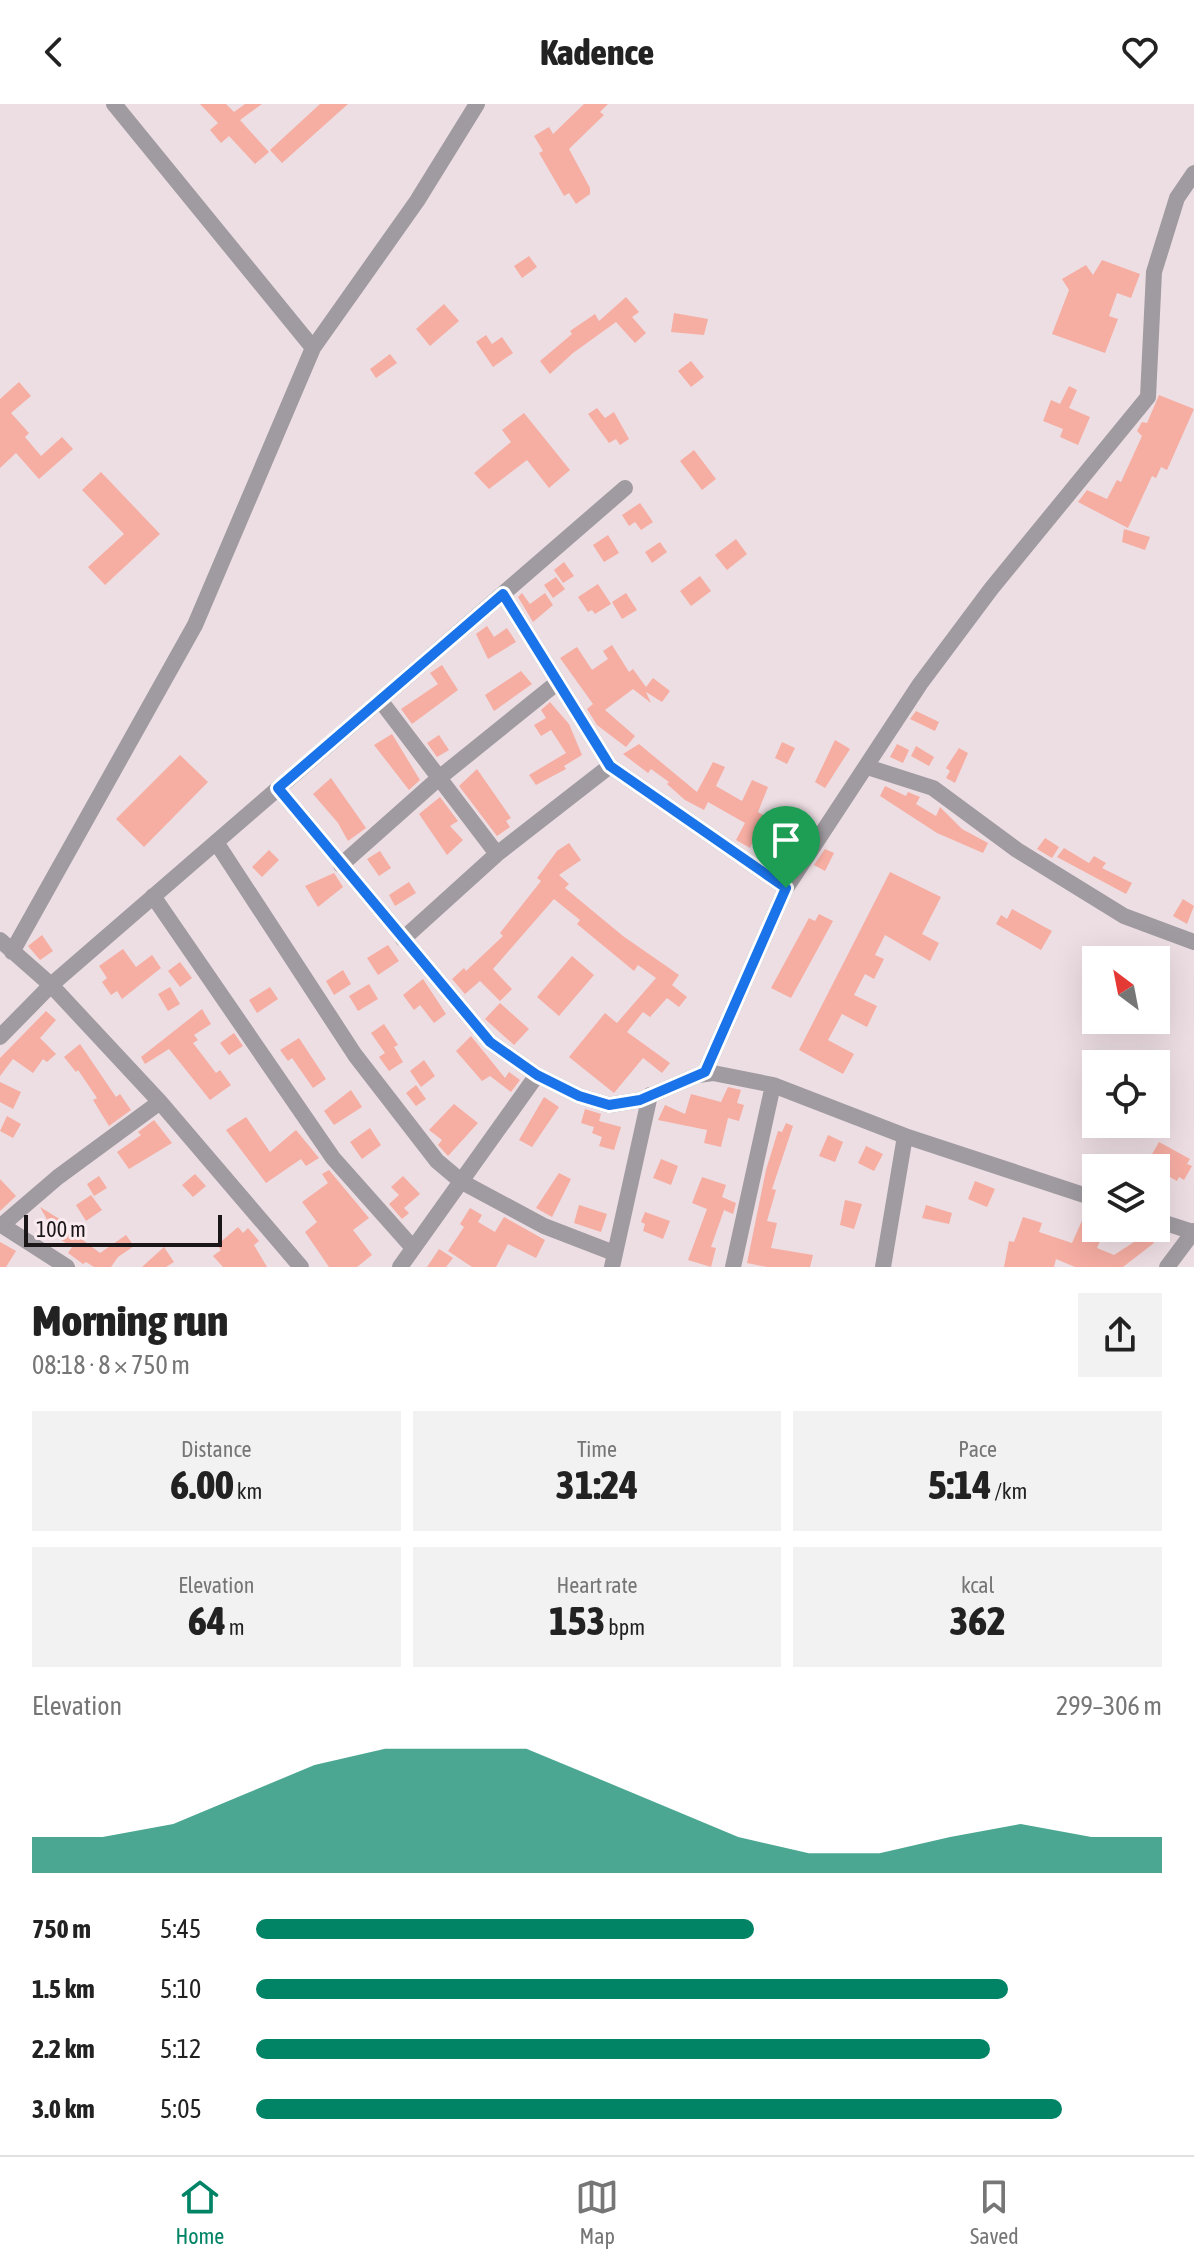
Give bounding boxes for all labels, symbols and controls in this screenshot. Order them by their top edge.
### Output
icon: back [32,30,76,74]
icon: heart [1118,30,1162,74]
text: Kadence [540,31,654,73]
pin [752,806,820,888]
icon: arrive [764,818,808,862]
north arrow [1082,946,1170,1034]
map controls [1082,946,1170,1242]
button: locate [1082,1050,1170,1138]
button: layers [1082,1154,1170,1242]
scale bar [24,1211,222,1247]
text: 100 m [36,1216,86,1242]
button: share [1078,1293,1162,1377]
text: Morning run [32,1295,228,1345]
text: 08:18 · 8 × 750 m [32,1350,190,1380]
text: Distance [181,1436,252,1462]
text: Time [577,1436,617,1462]
text: Pace [958,1436,997,1462]
text: 6.00 [170,1462,234,1507]
text: 31:24 [556,1462,638,1507]
text: 5:14 [928,1462,991,1507]
text: km [234,1478,262,1504]
text: /km [991,1478,1027,1504]
text: Elevation [178,1572,254,1598]
text: Heart rate [556,1572,638,1598]
text: kcal [961,1572,994,1598]
text: 64 [188,1598,226,1643]
text: 153 [549,1598,605,1643]
text: 362 [949,1598,1006,1643]
text: m [226,1614,245,1640]
text: bpm [605,1614,645,1640]
text: Elevation [32,1691,122,1721]
text: 299–306 m [1056,1691,1162,1721]
text: 750 m [32,1914,91,1944]
text: 5:45 [160,1914,201,1944]
text: 1.5 km [32,1974,95,2004]
text: 5:10 [160,1974,201,2004]
text: 2.2 km [32,2034,95,2064]
text: 5:12 [160,2034,201,2064]
text: 3.0 km [32,2094,95,2124]
text: 5:05 [160,2094,202,2124]
tab: Home [175,2175,224,2249]
tab: Map [575,2175,619,2249]
tab: Saved [970,2175,1019,2249]

